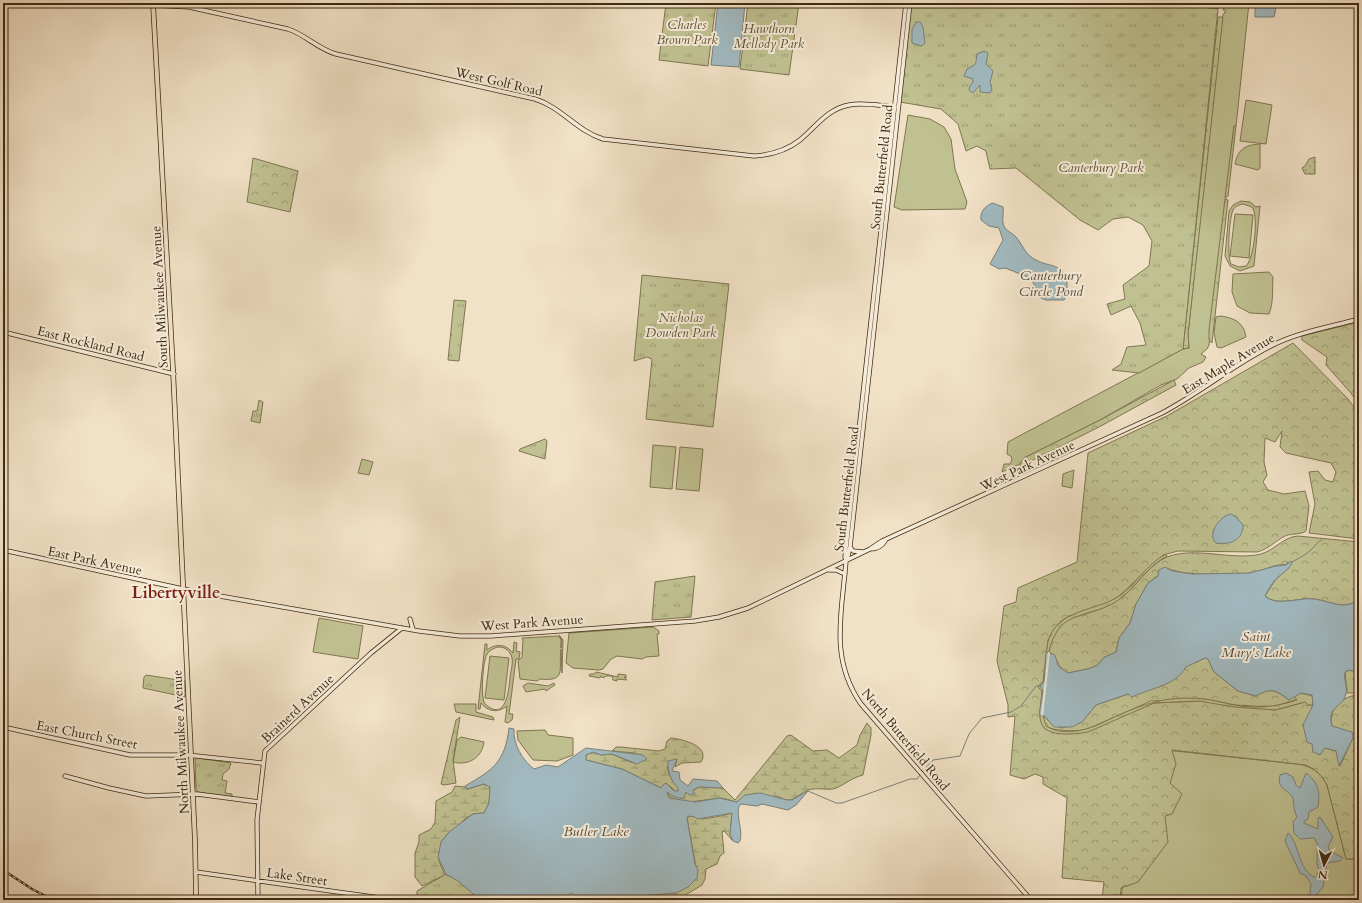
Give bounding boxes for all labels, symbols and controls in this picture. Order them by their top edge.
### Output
park label: Charles Brown Park [656,16,718,49]
park label: Hawthorn Mellody Park [734,20,805,53]
street label: West Golf Road [452,63,544,101]
street label: South Butterfield Road [866,104,898,231]
park label: Canterbury Park [1058,159,1144,177]
street label: South Milwaukee Avenue [147,225,173,368]
water label: Canterbury Circle Pond [1019,266,1084,301]
park label: Nicholas Dowden Park [646,309,717,342]
street label: East Rockland Road [35,322,146,366]
street label: East Maple Avenue [1179,329,1278,399]
street label: South Butterfield Road [830,426,864,553]
street label: West Park Avenue [976,436,1078,496]
street label: East Park Avenue [46,542,144,580]
district label: Libertyville [132,581,220,604]
street label: West Park Avenue [479,610,584,636]
water label: Saint Mary's Lake [1221,627,1291,662]
street label: North Milwaukee Avenue [168,669,194,815]
street label: Brainerd Avenue [257,670,338,747]
street label: North Butterfield Road [857,685,953,794]
street label: East Church Street [35,716,139,754]
water label: Butler Lake [563,822,629,841]
north arrow [1304,845,1344,885]
street label: Lake Street [265,864,328,890]
text: N [1317,866,1329,882]

